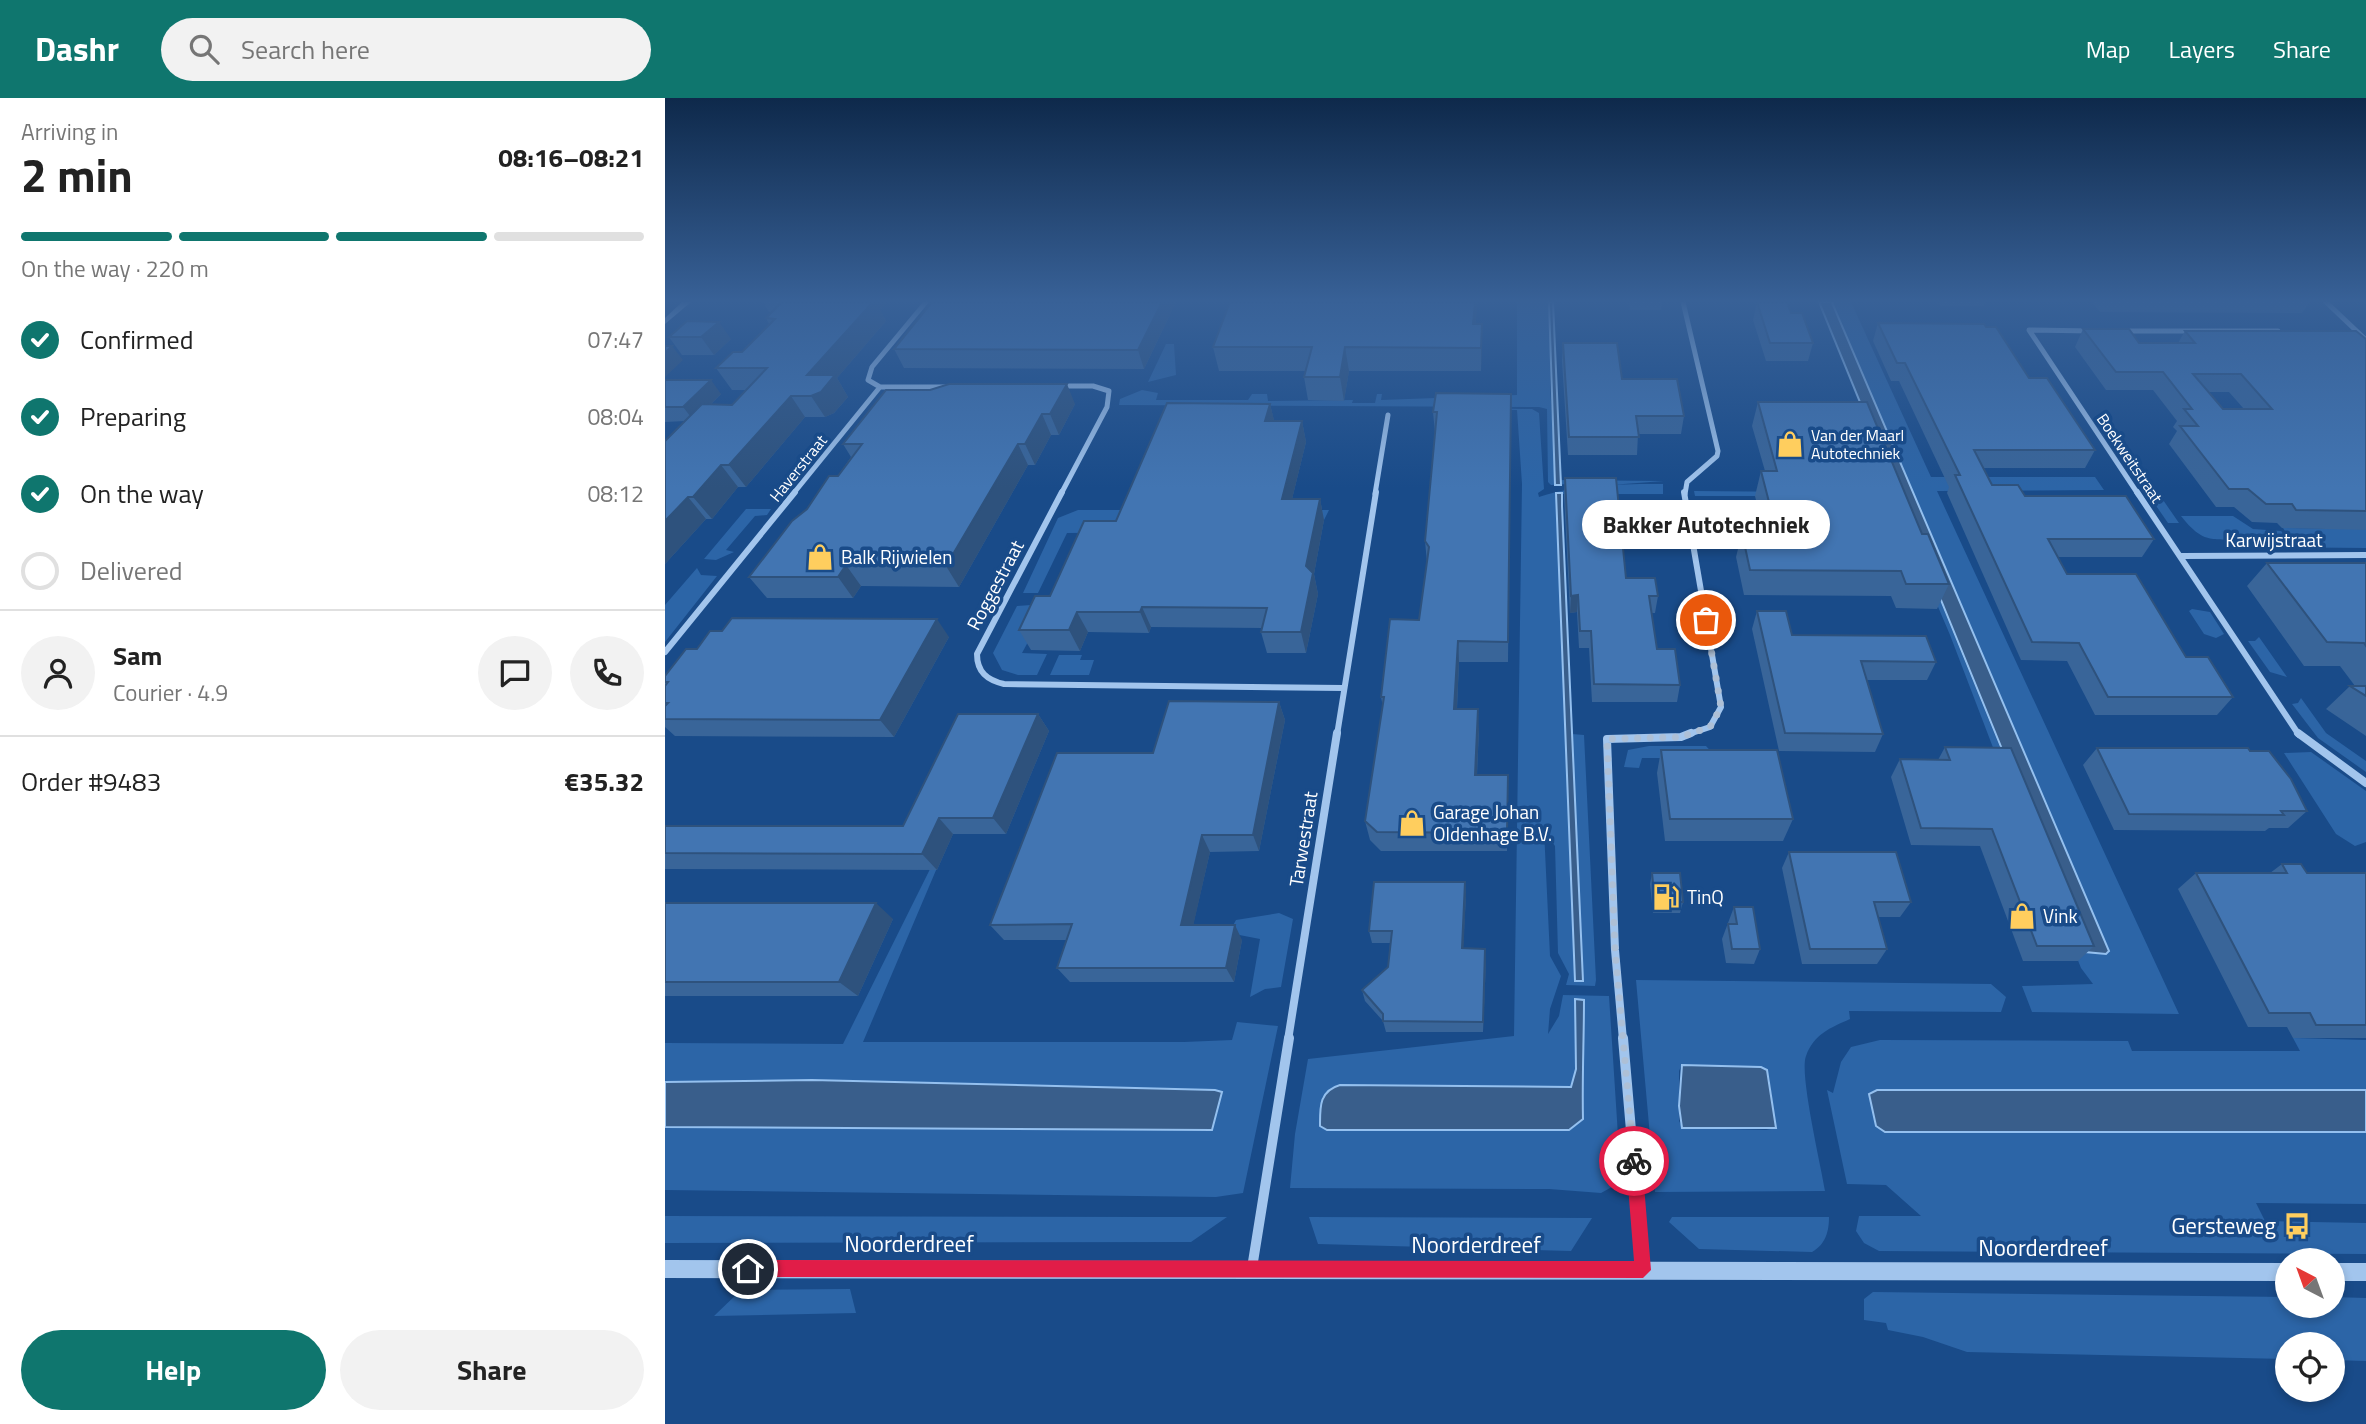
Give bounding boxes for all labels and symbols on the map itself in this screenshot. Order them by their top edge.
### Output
street label: Boekweitstraat [2091,408,2169,508]
place label: Van der Maarl Autotechniek [1811,423,1904,465]
street label: Haverstraat [763,429,833,507]
shop icon: Van der Maarl Autotechniek [1775,429,1805,459]
callout: Bakker Autotechniek [1582,501,1830,550]
street label: Karwijstraat [2225,525,2323,554]
street label: Roggestraat [959,534,1031,635]
shop icon: Balk Rijwielen [805,542,835,572]
place label: Balk Rijwielen [841,542,952,571]
pin [1676,590,1736,650]
street label: Tarwestraat [1281,789,1324,889]
place label: Garage Johan Oldenhage B.V. [1433,797,1552,848]
shop icon: Garage Johan Oldenhage B.V. [1397,808,1427,838]
fuel station icon: TinQ [1651,882,1681,912]
place label: TinQ [1687,882,1724,911]
shop icon: Vink [2007,901,2037,931]
place label: Vink [2043,901,2078,930]
courier [1599,1126,1669,1196]
place label: Gersteweg [2171,1208,2276,1243]
bus stop icon: Gersteweg [2282,1211,2312,1241]
street label: Noorderdreef [844,1226,974,1261]
street label: Noorderdreef [1411,1227,1541,1262]
street label: Noorderdreef [1978,1230,2108,1265]
pin [718,1239,778,1299]
north arrow [2275,1248,2345,1318]

